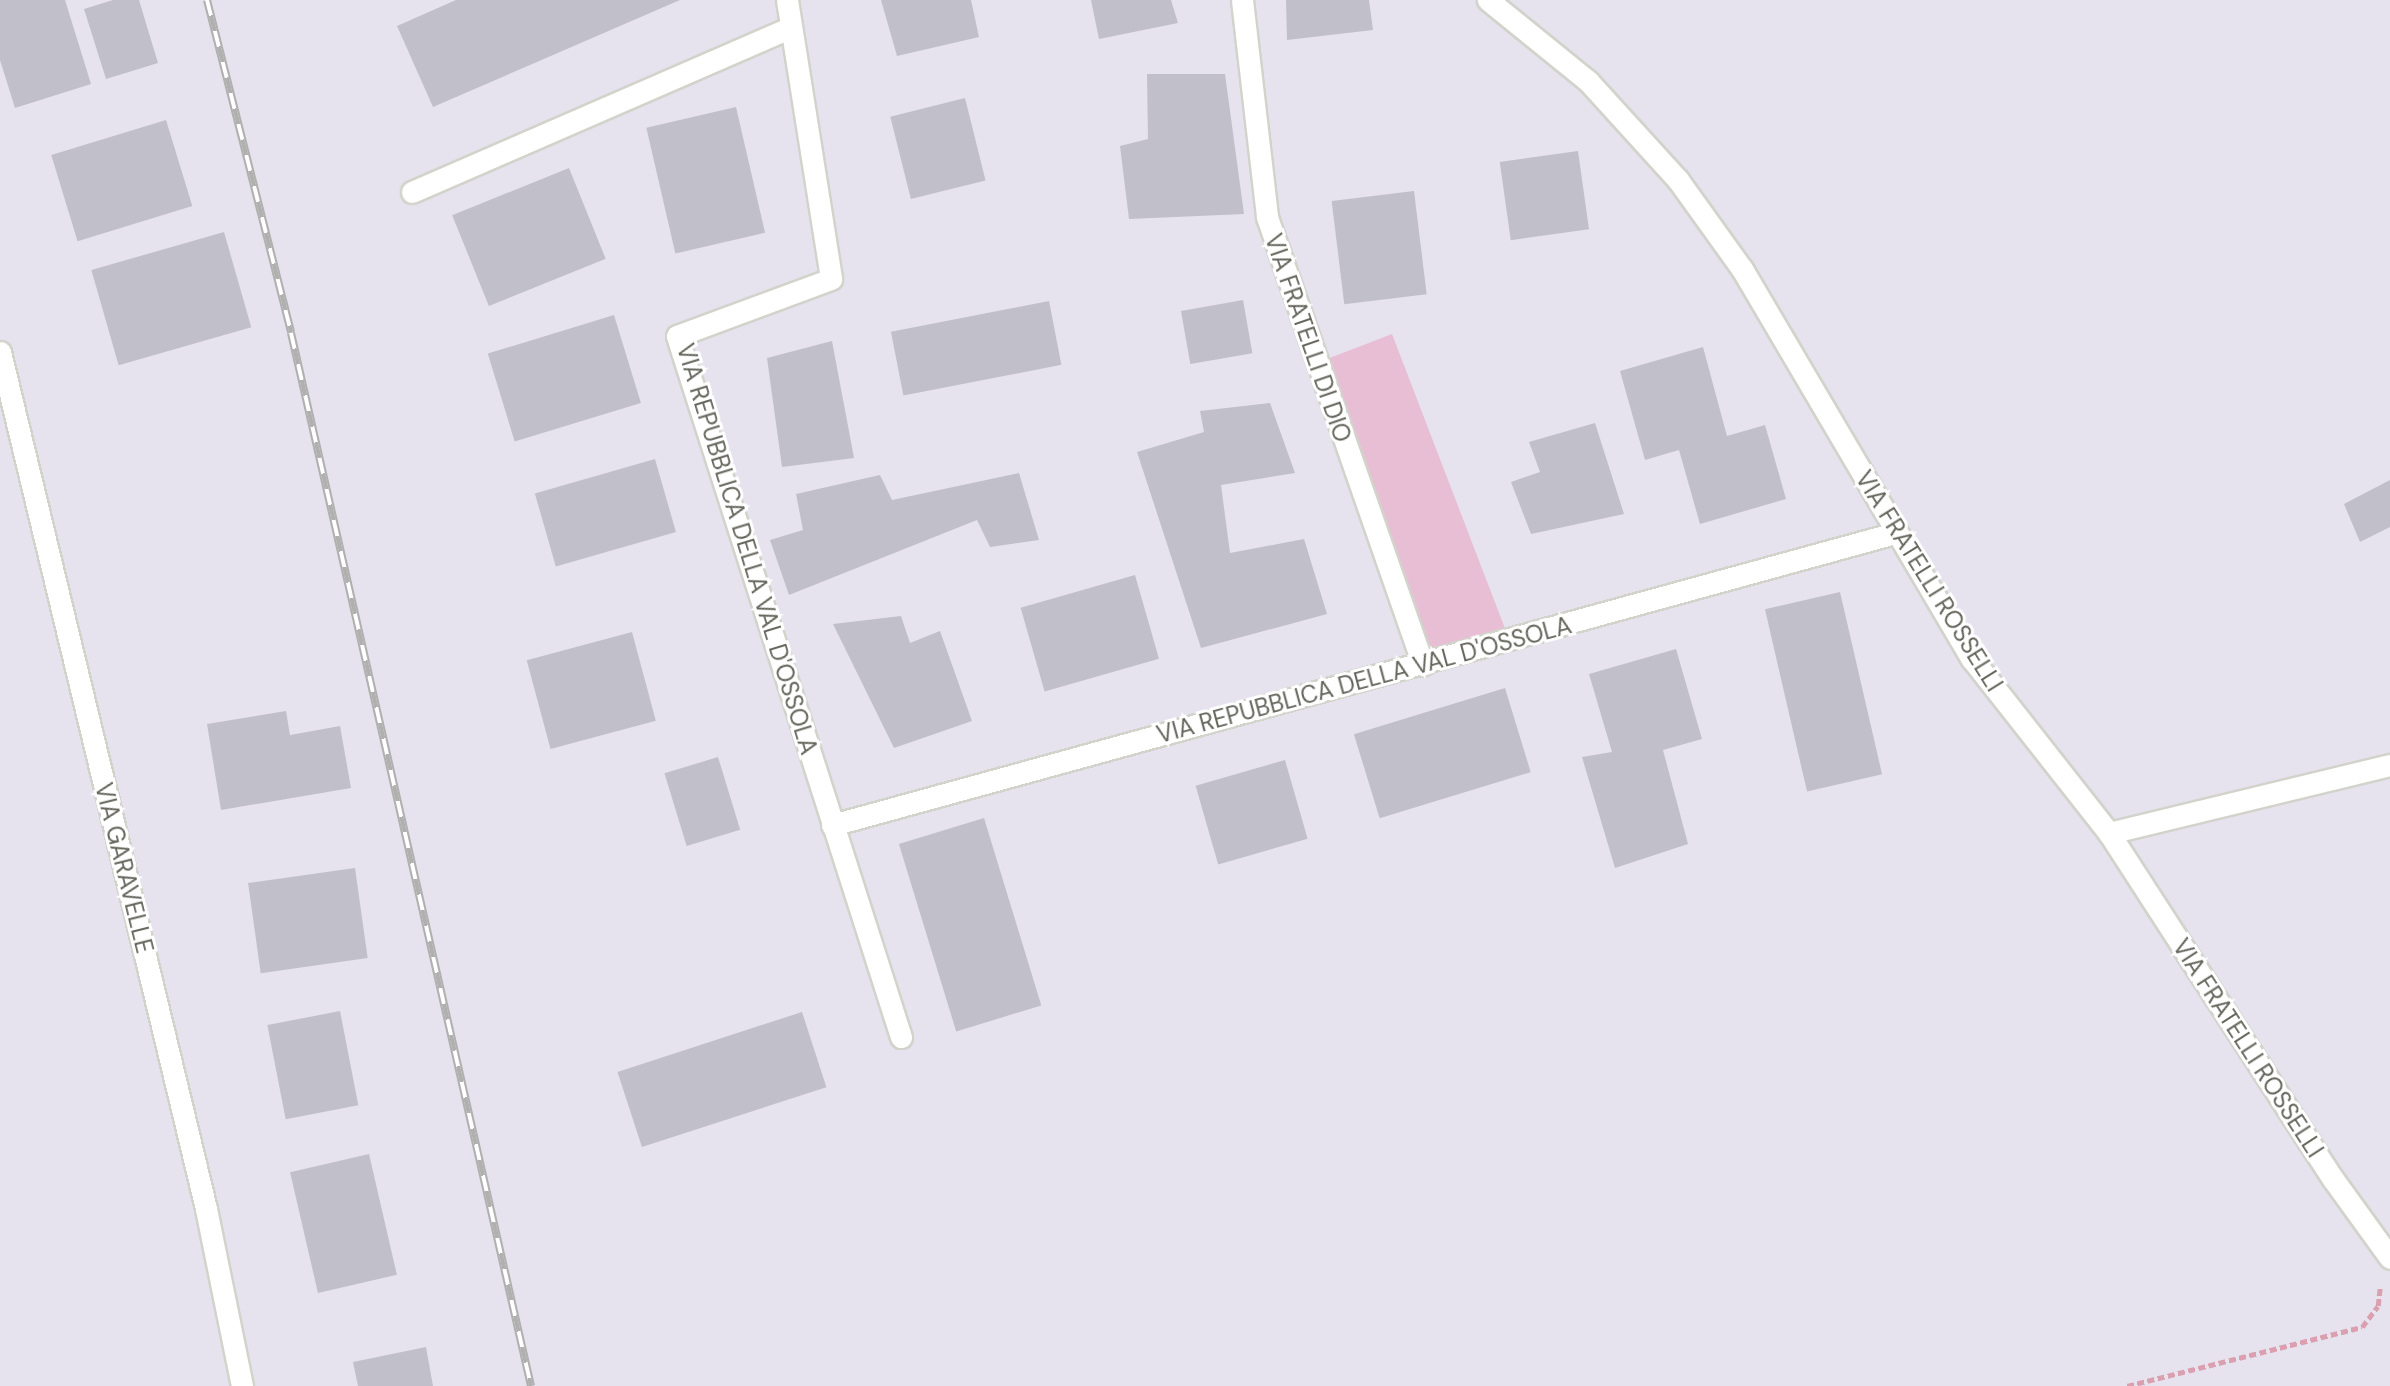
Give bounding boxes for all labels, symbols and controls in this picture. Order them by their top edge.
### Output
street label: VIA FRATELLI DI DIO [1259,230,1357,446]
street label: VIA REPUBBLICA DELLA VAL D'OSSOLA [671,340,823,758]
street label: VIA FRATELLI ROSSELLI [1849,465,2009,697]
street label: VIA REPUBBLICA DELLA VAL D'OSSOLA [1154,611,1574,749]
street label: VIA GARAVELLE [89,780,159,956]
street label: VIA FRATELLI ROSSELLI [2167,933,2329,1163]

